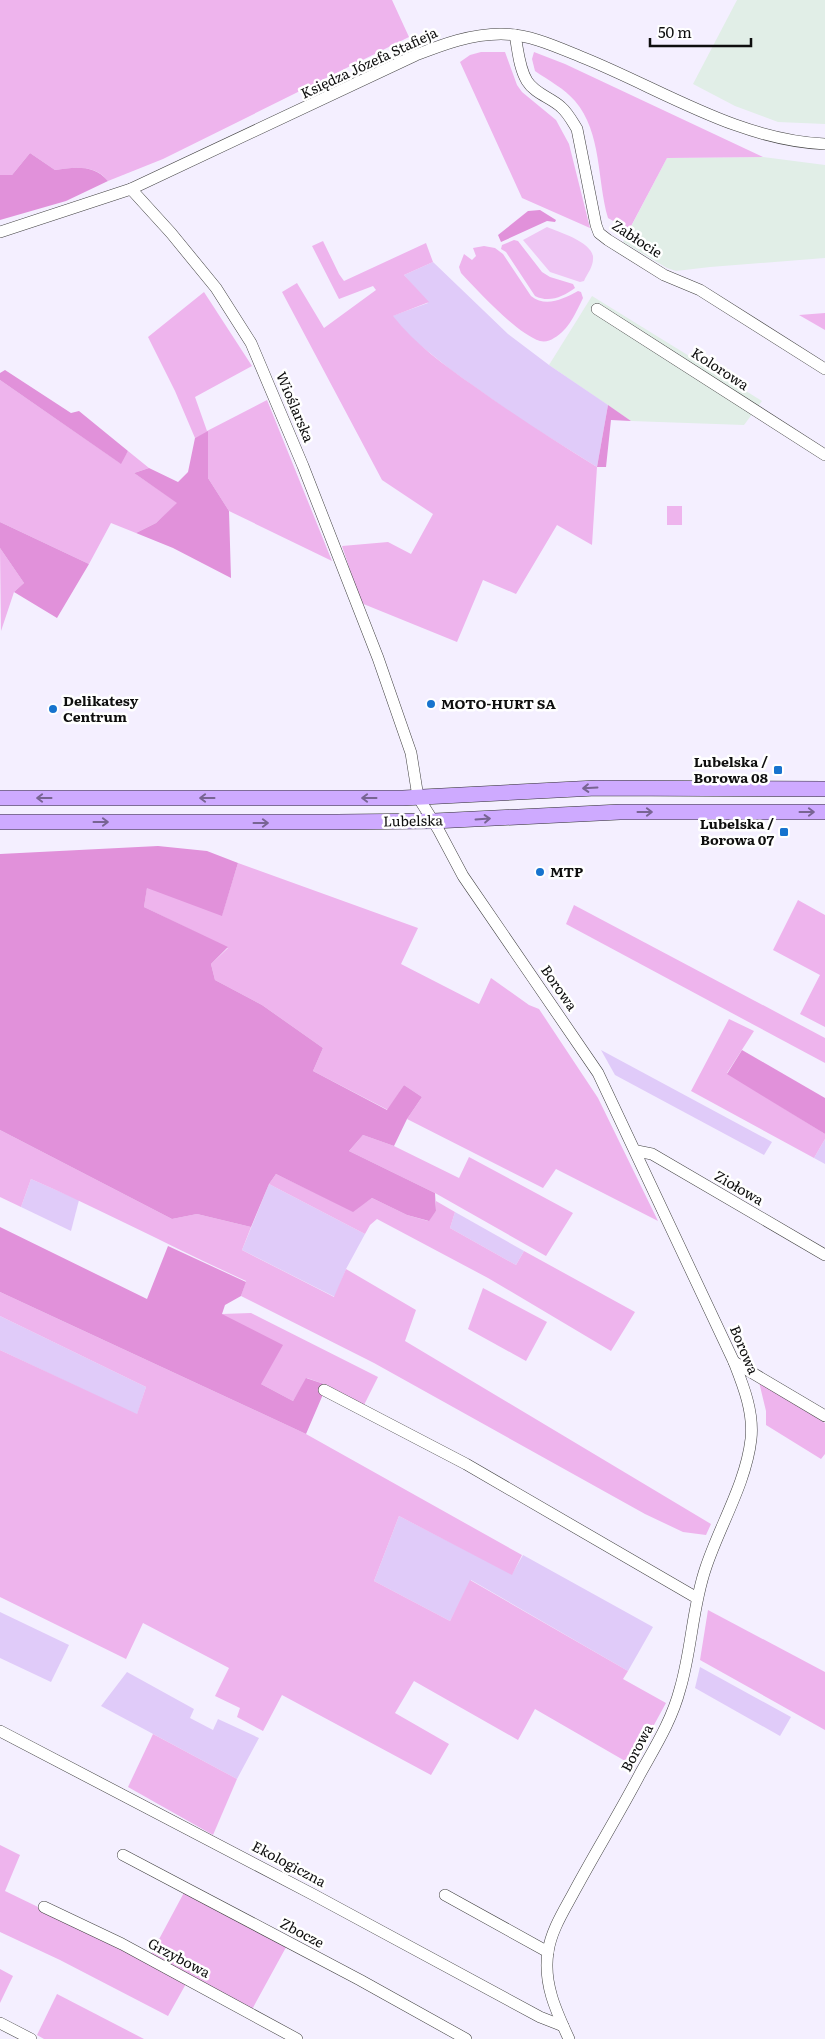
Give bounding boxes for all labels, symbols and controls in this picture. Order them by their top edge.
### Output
scale bar [650,15,751,47]
text: 50 m [658,20,692,43]
street label: Księdza Józefa Stafieja [297,21,441,103]
street label: Zabłocie [608,214,667,262]
street label: Kolorowa [688,342,754,394]
street label: Wioślarska [272,368,320,445]
place label: Delikatesy Centrum [63,690,139,726]
place label: MOTO-HURT SA [441,693,556,713]
marker: MOTO-HURT SA [425,698,437,710]
marker: Delikatesy Centrum [47,703,59,715]
place label: Lubelska / Borowa 08 [694,751,768,787]
marker: Lubelska / Borowa 08 [772,764,784,776]
one-way arrow [582,784,598,793]
one-way arrow [36,793,52,803]
one-way arrow [199,793,215,803]
one-way arrow [361,793,378,803]
one-way arrow [636,807,653,817]
one-way arrow [799,807,815,817]
street label: Lubelska [383,809,444,831]
place label: Lubelska / Borowa 07 [700,813,774,849]
one-way arrow [474,814,490,824]
one-way arrow [93,818,109,827]
one-way arrow [252,818,269,828]
marker: Lubelska / Borowa 07 [778,826,790,838]
place label: MTP [550,861,583,881]
marker: MTP [534,866,546,878]
street label: Borowa [537,961,583,1015]
street label: Ziołowa [711,1165,768,1210]
street label: Borowa [726,1322,764,1378]
street label: Borowa [615,1720,657,1775]
street label: Ekologiczna [249,1835,330,1891]
street label: Zbocze [277,1912,328,1952]
street label: Grzybowa [145,1932,214,1982]

